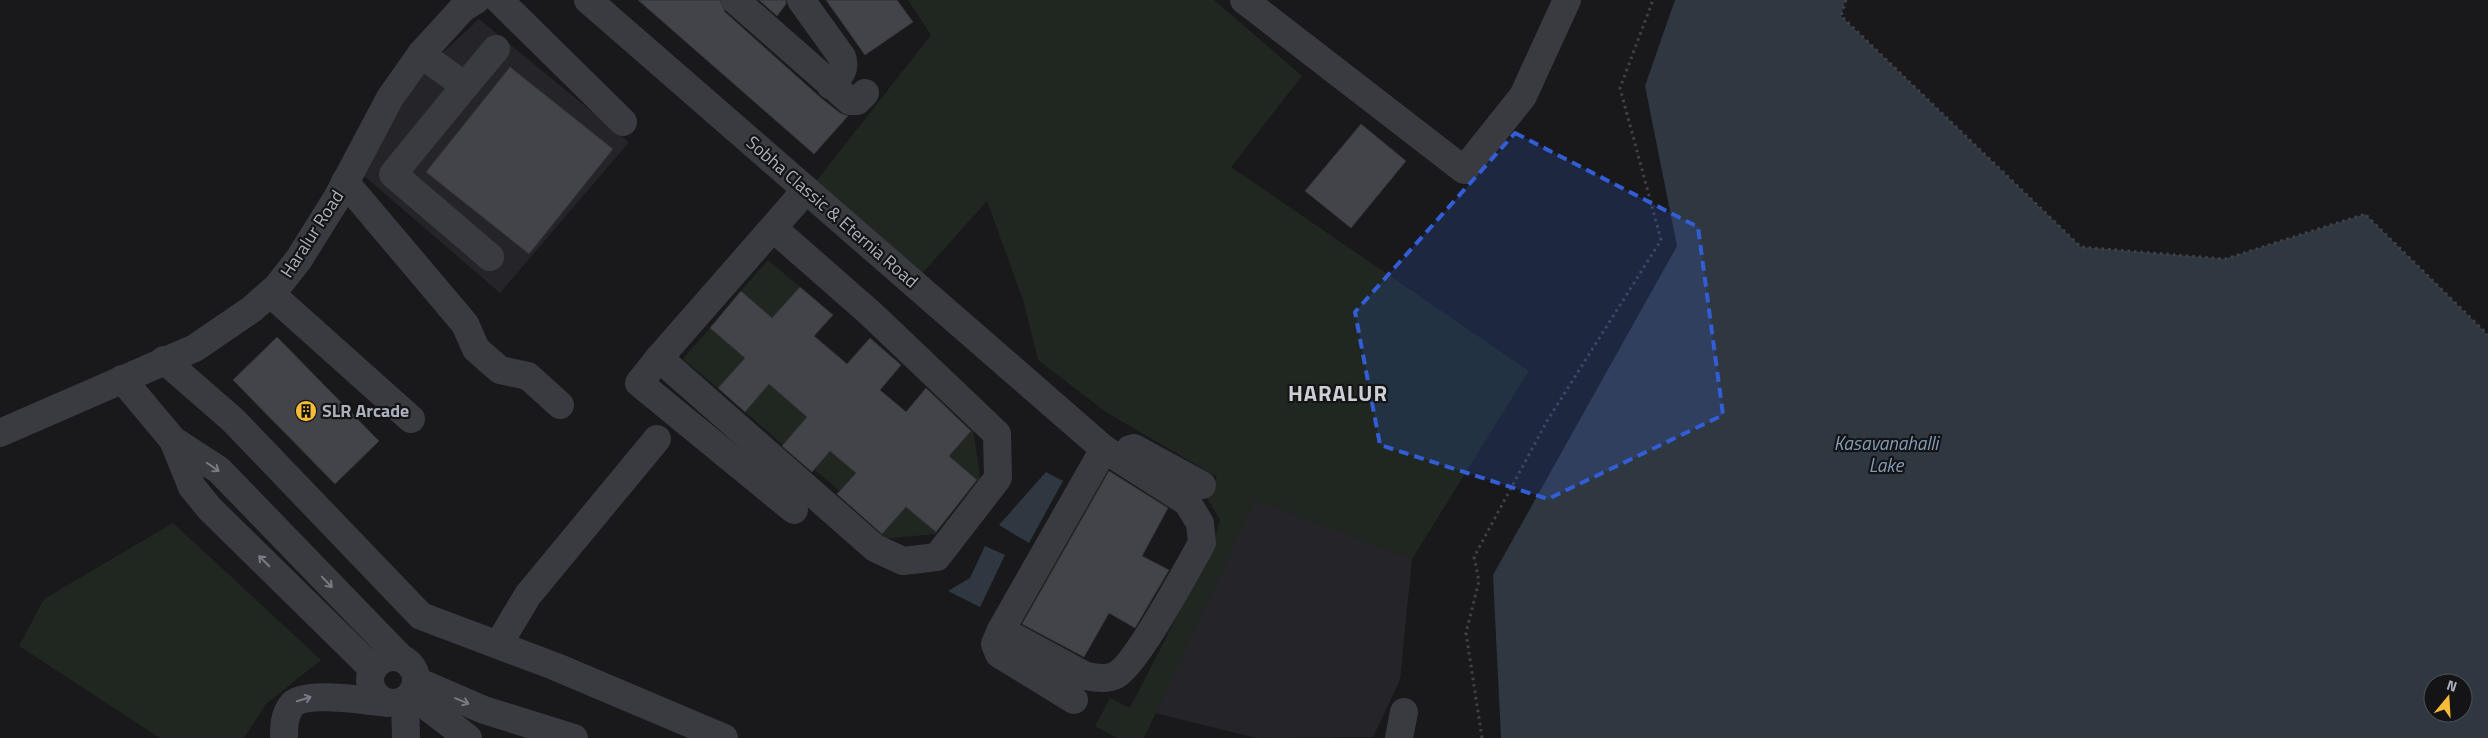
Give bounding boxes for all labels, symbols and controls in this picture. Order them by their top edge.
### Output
street label: Sobha Classic & Eternia Road [740,129,924,294]
street label: Haralur Road [273,185,350,283]
district label: HARALUR [1288,376,1388,410]
place label: SLR Arcade [322,397,409,424]
building icon: SLR Arcade [294,399,318,423]
water label: Kasavanahalli Lake [1834,428,1940,479]
one-way arrow [206,462,220,472]
one-way arrow [257,555,270,567]
one-way arrow [321,576,333,589]
north arrow [2423,673,2473,723]
text: N [2444,674,2460,697]
one-way arrow [295,694,311,704]
one-way arrow [454,696,469,706]

